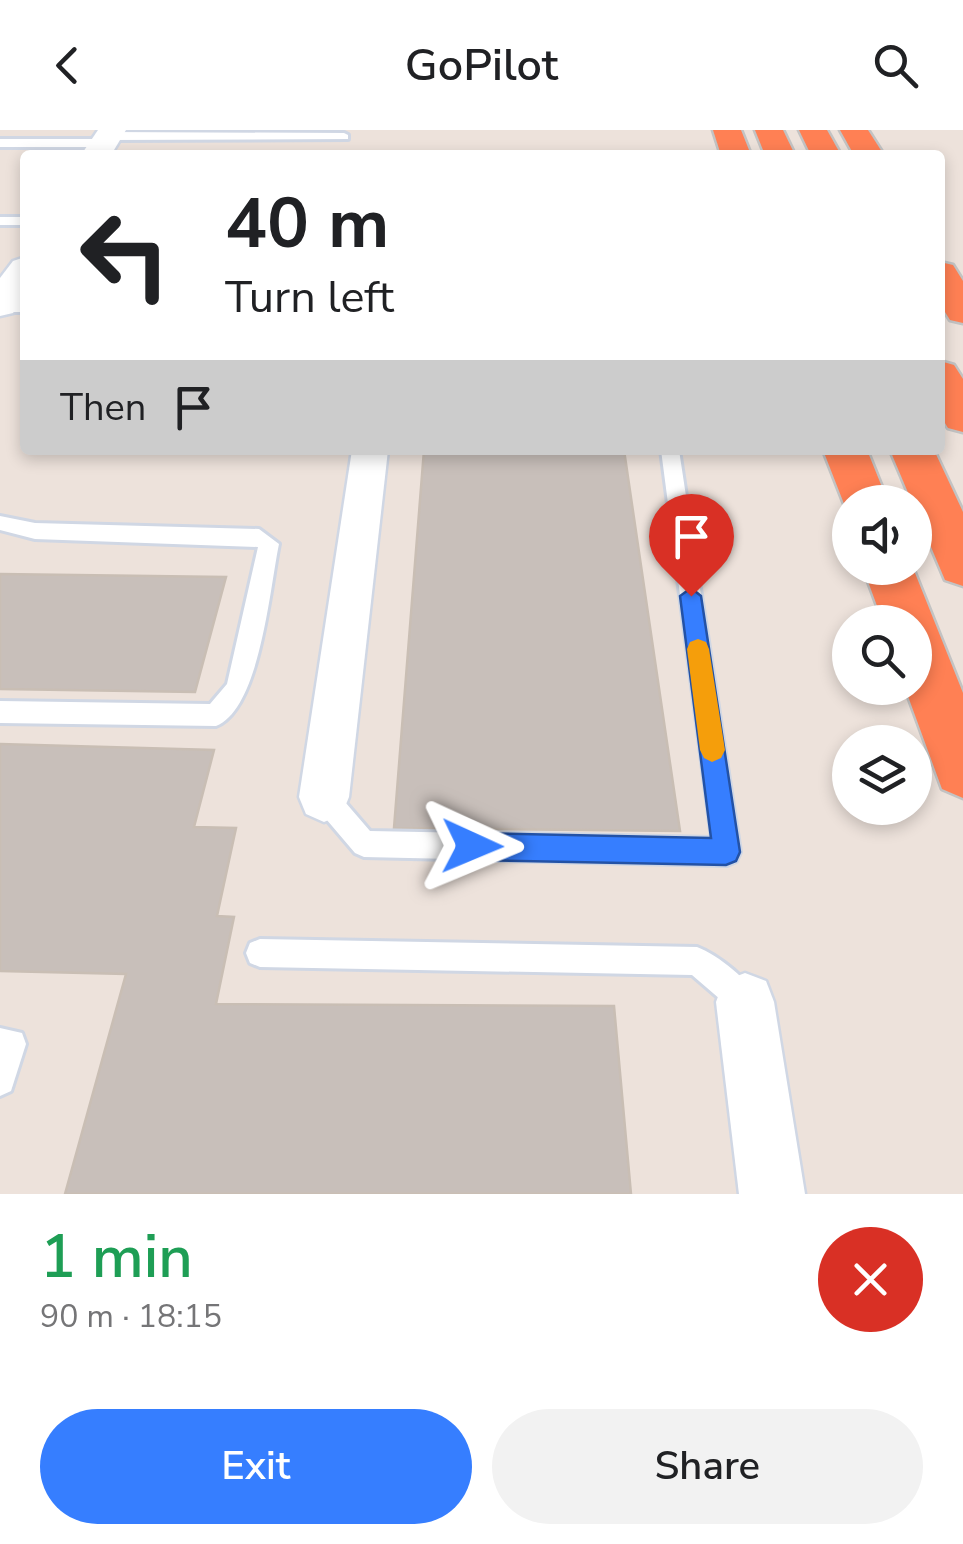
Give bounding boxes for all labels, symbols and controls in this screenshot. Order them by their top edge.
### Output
text: GoPilot [405,35,558,96]
icon: back [40,38,95,93]
icon: search [868,38,923,93]
text: 40 m [225,176,389,272]
icon: left [60,190,190,320]
text: Turn left [225,267,394,328]
icon: arrive [166,380,221,435]
text: Then [60,382,146,433]
map controls [832,485,932,825]
button: sound [832,485,932,585]
pin [649,494,734,597]
icon: arrive [664,509,719,564]
button: search [832,605,932,705]
button: layers [832,725,932,825]
position arrow [420,794,524,898]
text: 1 min [40,1216,193,1298]
button: close [818,1227,923,1332]
text: 90 m · 18:15 [40,1295,222,1338]
button: Exit [40,1409,472,1524]
button: Share [492,1409,923,1524]

